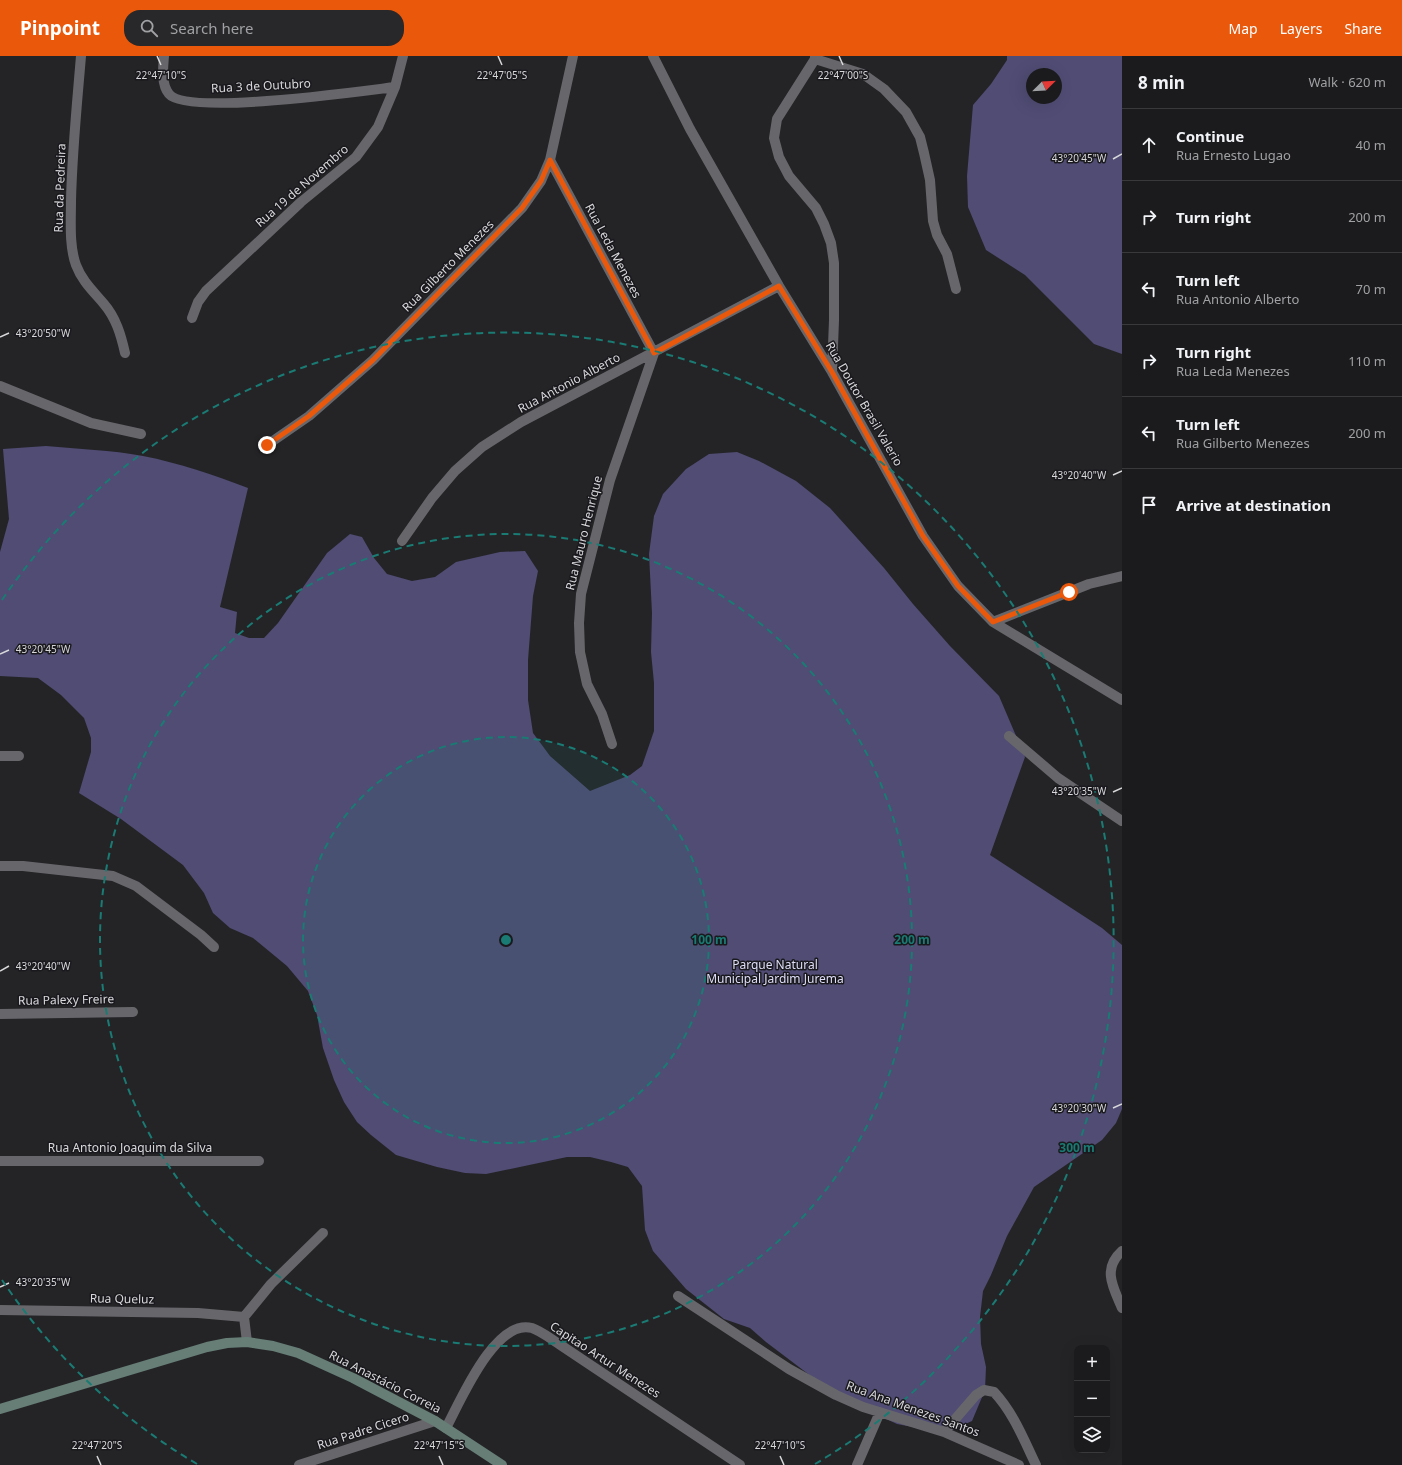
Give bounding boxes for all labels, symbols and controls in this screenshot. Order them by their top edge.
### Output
search box [124,10,404,46]
text: Pinpoint [20,15,100,41]
icon: search [138,17,160,39]
text: Search here [170,18,253,38]
text: Map [1229,19,1258,38]
text: Layers [1280,19,1322,38]
text: Share [1344,19,1382,38]
text: 22°47'10"S [136,68,187,82]
text: 22°47'05"S [477,68,528,82]
text: 22°47'00"S [818,68,869,82]
north arrow [1026,68,1062,104]
text: 8 min [1138,71,1185,94]
text: Walk · 620 m [1308,73,1386,91]
street label: Rua 3 de Outubro [211,74,311,97]
text: Continue [1176,126,1244,146]
icon: ahead [1138,134,1160,156]
text: 40 m [1356,136,1386,154]
street label: Rua 19 de Novembro [251,140,352,231]
street label: Rua da Pedreira [49,143,70,233]
text: Rua Ernesto Lugao [1176,146,1291,164]
text: 43°20'45"W [1052,151,1107,165]
street label: Rua Leda Menezes [581,200,646,301]
icon: right [1138,206,1160,228]
text: Turn right [1176,207,1251,227]
text: 200 m [1348,208,1386,226]
street label: Rua Gilberto Menezes [398,216,497,315]
text: Turn left [1176,270,1240,290]
icon: left [1138,278,1160,300]
text: 70 m [1356,280,1386,298]
text: Rua Antonio Alberto [1176,290,1299,308]
text: 43°20'50"W [16,326,71,340]
street label: Rua Doutor Brasil Valerio [822,338,907,469]
text: Turn right [1176,342,1251,362]
street label: Rua Antonio Alberto [515,348,623,417]
icon: right [1138,350,1160,372]
text: 110 m [1348,352,1386,370]
text: Rua Leda Menezes [1176,362,1290,380]
text: Turn left [1176,414,1240,434]
icon: left [1138,422,1160,444]
text: 200 m [1348,424,1386,442]
text: Rua Gilberto Menezes [1176,434,1310,452]
route end [258,436,276,454]
text: 43°20'40"W [1052,468,1107,482]
street label: Rua Mauro Henrique [561,474,606,592]
icon: arrive [1138,494,1160,516]
text: Arrive at destination [1176,495,1331,515]
route start [1060,583,1078,601]
text: 43°20'45"W [16,642,71,656]
text: 43°20'35"W [1052,784,1107,798]
text: 100 m [691,931,727,948]
text: 200 m [894,931,930,948]
centre of rings [499,933,513,947]
park label: Parque Natural Municipal Jardim Jurema [706,956,844,987]
text: 43°20'40"W [16,959,71,973]
street label: Rua Palexy Freire [18,990,114,1009]
text: 43°20'30"W [1052,1101,1107,1115]
street label: Rua Antonio Joaquim da Silva [48,1139,212,1156]
text: 300 m [1059,1139,1095,1156]
text: 43°20'35"W [16,1275,71,1289]
street label: Rua Queluz [90,1289,155,1308]
street label: Capitao Artur Menezes [547,1317,664,1402]
map controls [1074,1345,1110,1453]
button: + [1074,1345,1110,1381]
street label: Rua Anastácio Correia [326,1346,444,1417]
street label: Rua Ana Menezes Santos [844,1376,982,1441]
button: − [1074,1381,1110,1417]
street label: Rua Padre Cicero [315,1408,411,1453]
button: layers [1074,1417,1110,1453]
text: 22°47'20"S [72,1438,123,1452]
text: 22°47'15"S [414,1438,465,1452]
text: 22°47'10"S [755,1438,806,1452]

